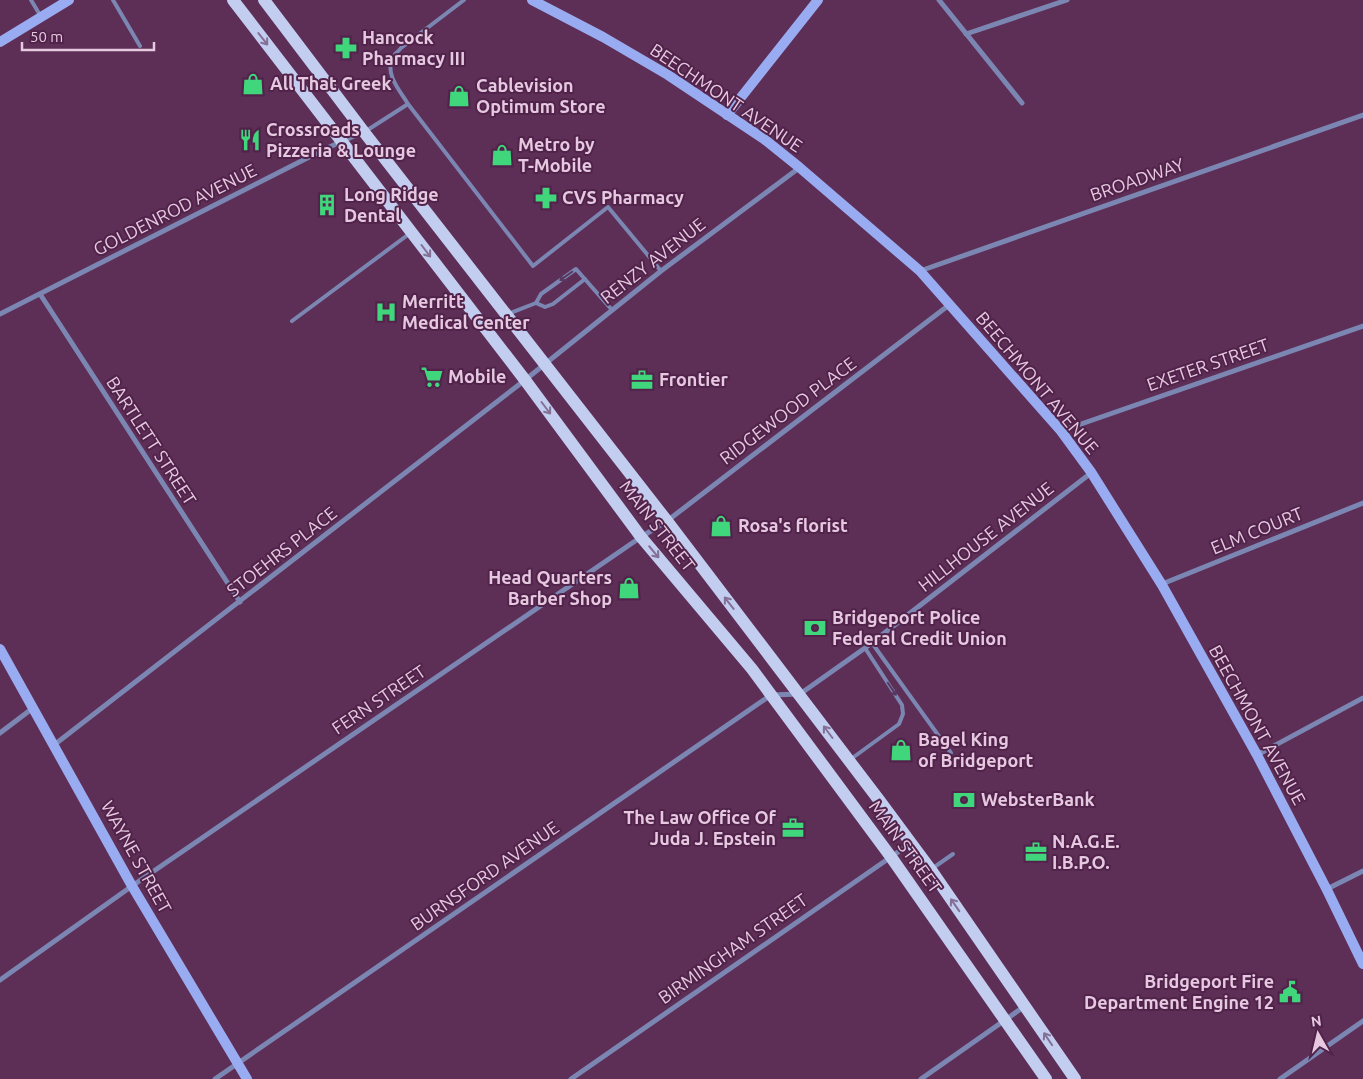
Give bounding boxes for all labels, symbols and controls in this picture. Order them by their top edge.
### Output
scale bar [22,20,155,52]
place label: Hancock Pharmacy III [362,27,465,68]
text: 50 m [30,28,63,45]
one-way arrow [258,32,269,45]
pharmacy icon: Hancock Pharmacy III [333,35,359,61]
street label: BEECHMONT AVENUE [647,39,806,156]
shop icon: All That Greek [240,71,266,97]
place label: All That Greek [270,73,392,93]
place label: Cablevision Optimum Store [476,75,606,116]
shop icon: Cablevision Optimum Store [446,83,472,109]
place label: Crossroads Pizzeria & Lounge [266,119,416,160]
restaurant icon: Crossroads Pizzeria & Lounge [237,127,263,153]
place label: Metro by T-Mobile [518,134,595,175]
shop icon: Metro by T-Mobile [489,142,515,168]
street label: BROADWAY [1087,153,1187,204]
street label: GOLDENROD AVENUE [90,159,259,259]
place label: Long Ridge Dental [344,184,439,225]
pharmacy icon: CVS Pharmacy [533,185,559,211]
place label: CVS Pharmacy [562,187,684,207]
building icon: Long Ridge Dental [314,192,340,218]
street label: RENZY AVENUE [596,213,708,307]
one-way arrow [421,244,432,257]
one-way arrow [559,271,573,281]
place label: Merritt Medical Center [402,291,530,332]
hospital icon: Merritt Medical Center [373,299,399,325]
street label: BEECHMONT AVENUE [973,307,1103,457]
street label: EXETER STREET [1144,334,1271,394]
street label: RIDGEWOOD PLACE [715,353,859,468]
supermarket icon: Mobile [419,364,445,390]
place label: Mobile [448,366,506,386]
office icon: Frontier [629,367,655,393]
place label: Frontier [659,369,729,389]
street label: BARTLETT STREET [103,373,201,508]
one-way arrow [540,401,551,414]
street label: MAIN STREET [616,476,699,575]
street label: HILLHOUSE AVENUE [914,477,1057,595]
street label: STOEHRS PLACE [223,502,340,600]
street label: ELM COURT [1208,503,1305,558]
shop icon: Rosa's florist [708,513,734,539]
place label: Rosa's florist [738,515,848,535]
one-way arrow [648,545,659,558]
place label: Head Quarters Barber Shop [488,567,612,608]
shop icon: Head Quarters Barber Shop [616,575,642,601]
one-way arrow [724,597,735,610]
place label: Bridgeport Police Federal Credit Union [832,607,1007,648]
bank icon: Bridgeport Police Federal Credit Union [802,615,828,641]
street label: BEECHMONT AVENUE [1206,641,1310,808]
street label: FERN STREET [328,661,429,738]
one-way arrow [887,681,897,695]
one-way arrow [823,725,833,739]
place label: Bagel King of Bridgeport [918,729,1034,770]
shop icon: Bagel King of Bridgeport [888,737,914,763]
bank icon: WebsterBank [951,787,977,813]
place label: WebsterBank [981,789,1095,809]
street label: MAIN STREET [865,796,946,897]
street label: WAYNE STREET [98,797,176,916]
place label: The Law Office Of Juda J. Epstein [623,807,777,848]
office icon: The Law Office Of Juda J. Epstein [780,815,806,841]
street label: BURNSFORD AVENUE [406,816,562,934]
place label: N.A.G.E. I.B.P.O. [1052,831,1120,872]
office icon: N.A.G.E. I.B.P.O. [1023,839,1049,865]
street label: BIRMINGHAM STREET [654,889,811,1007]
one-way arrow [950,898,960,912]
place label: Bridgeport Fire Department Engine 12 [1084,971,1274,1012]
public building icon: Bridgeport Fire Department Engine 12 [1277,979,1303,1005]
north arrow [1293,1009,1343,1059]
text: N [1310,1012,1322,1030]
one-way arrow [1043,1032,1053,1046]

